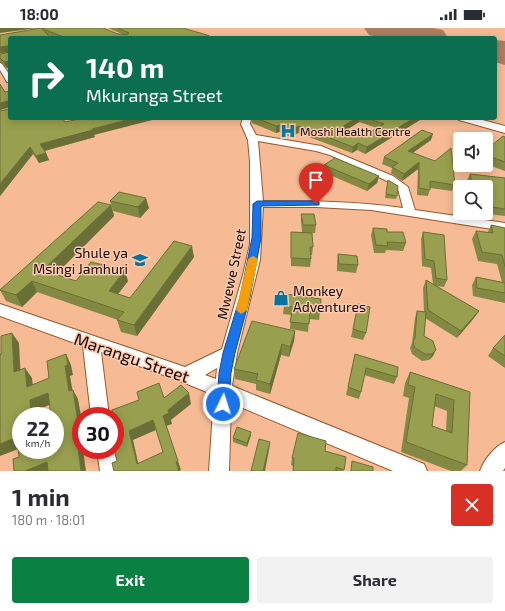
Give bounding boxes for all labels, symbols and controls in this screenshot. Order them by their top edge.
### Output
text: 18:00 [20,5,59,23]
text: 140 m [86,50,164,84]
icon: right [20,52,72,104]
text: Mkuranga Street [86,84,223,106]
hospital icon: Moshi Health Centre [279,122,297,140]
place label: Moshi Health Centre [300,124,411,138]
map controls [453,132,493,220]
button: sound [453,132,493,172]
pin [299,163,333,204]
icon: arrive [305,169,327,191]
button: search [453,180,493,220]
street label: Mwewe Street [213,227,249,321]
place label: Shule ya Msingi Jamhuri [33,244,128,277]
school or university icon: Shule ya Msingi Jamhuri [131,251,149,269]
place label: Monkey Adventures [293,282,366,315]
shop icon: Monkey Adventures [272,289,290,307]
street label: Marangu Street [71,328,193,387]
position arrow [202,383,244,425]
speed limit sign: 30 [72,407,124,459]
text: 22 [26,416,50,440]
text: km/h [26,437,50,449]
text: 1 min [12,482,70,511]
button: close [451,484,493,526]
text: 180 m · 18:01 [12,512,85,528]
button: Exit [12,557,249,603]
button: Share [257,557,493,603]

